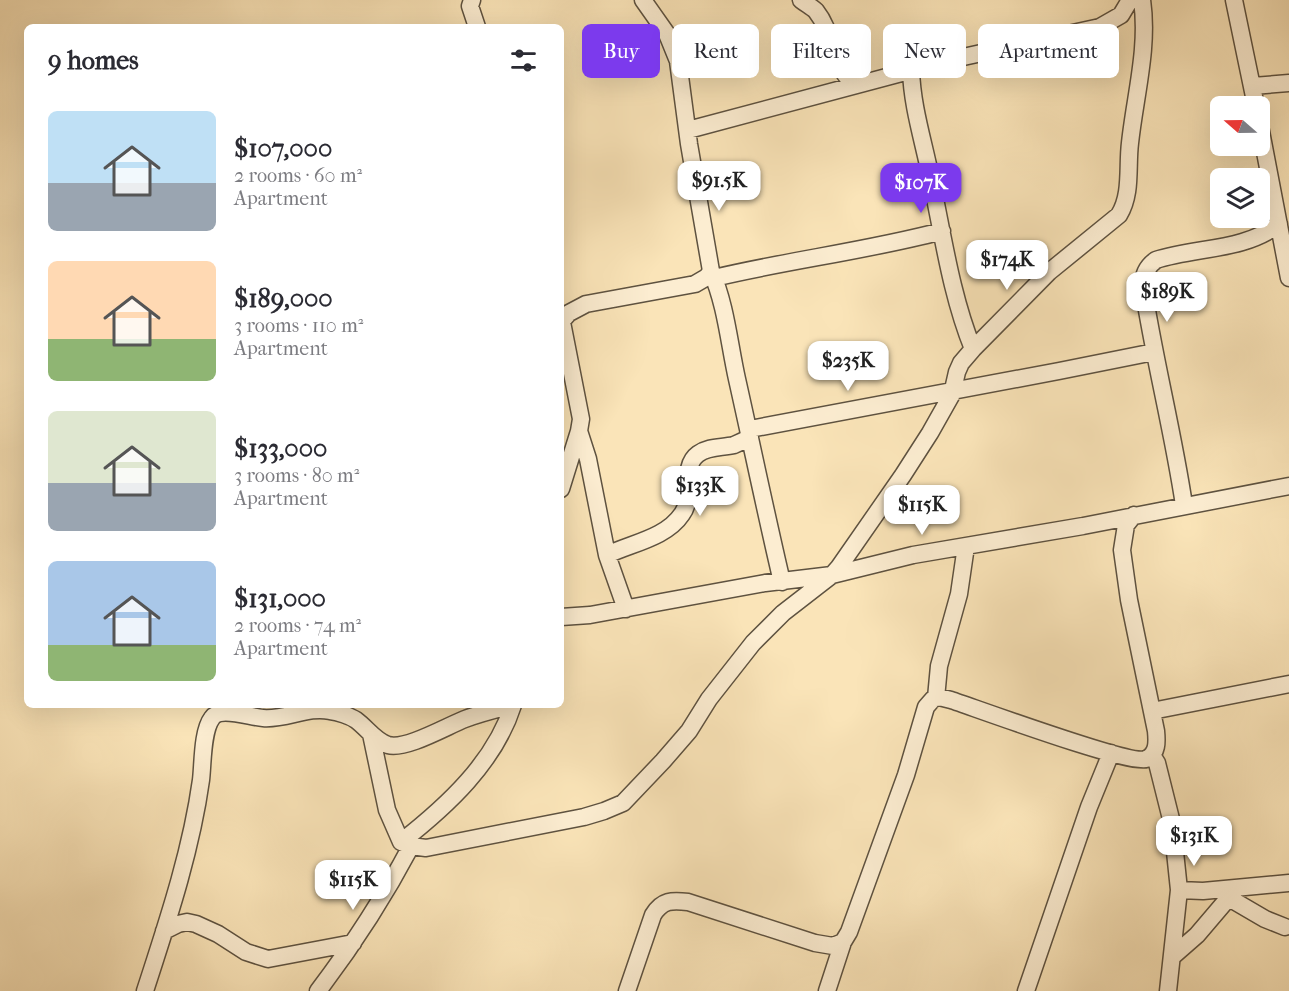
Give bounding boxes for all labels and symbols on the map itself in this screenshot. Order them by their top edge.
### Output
north arrow [1210,96,1270,156]
pin: $91.5K [670,161,768,212]
pin: $107K [879,163,963,214]
pin: $174K [965,240,1049,291]
pin: $189K [1125,272,1209,323]
pin: $235K [806,341,890,392]
pin: $133K [658,466,742,517]
pin: $115K [880,485,964,536]
pin: $131K [1152,816,1236,867]
pin: $115K [311,860,395,911]

